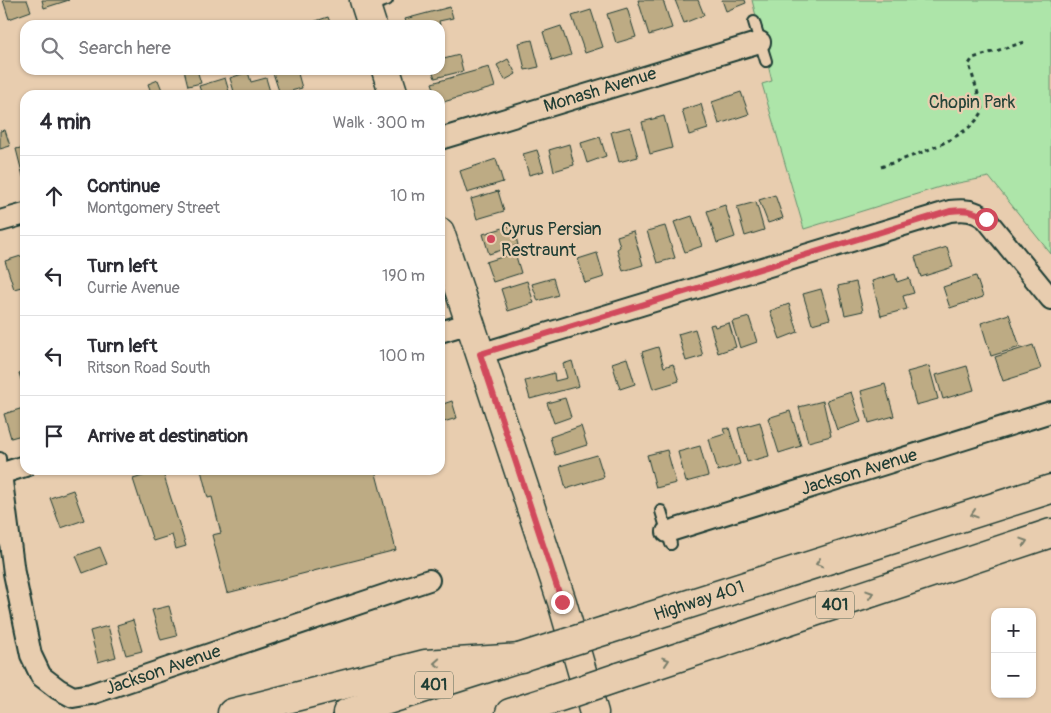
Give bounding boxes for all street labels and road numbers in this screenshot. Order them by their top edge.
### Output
street label: Monash Avenue [541,62,659,118]
street label: Jackson Avenue [798,443,920,501]
street label: Highway 401 [651,576,747,626]
road number: 401 [816,592,854,618]
street label: Jackson Avenue [102,639,224,701]
road number: 401 [415,672,453,698]

